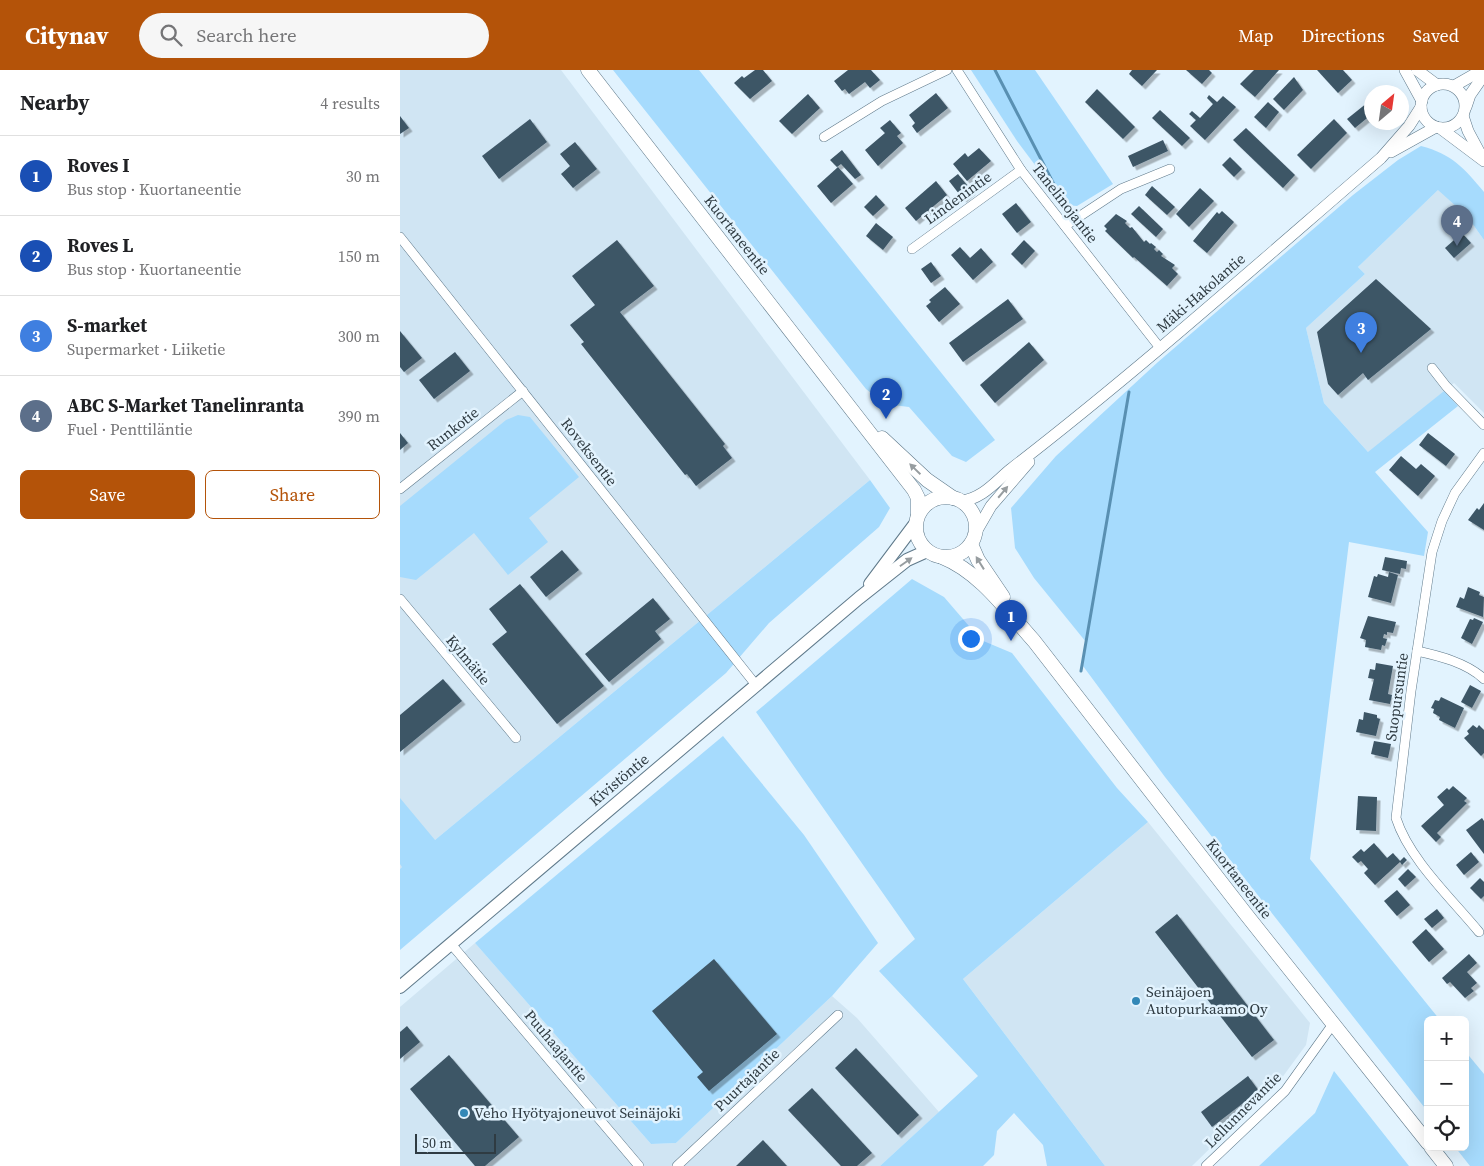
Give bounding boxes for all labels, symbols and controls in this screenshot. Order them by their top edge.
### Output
search box [139,13,489,58]
text: Citynav [25,19,109,52]
icon: search [157,21,185,49]
text: Search here [197,22,297,48]
text: Map [1238,23,1274,48]
text: Directions [1302,23,1385,48]
text: Saved [1413,23,1459,48]
north arrow [1364,85,1409,130]
text: Nearby [20,88,90,117]
text: 4 results [320,92,380,114]
text: Roves I [67,152,130,178]
street label: Tanelinojantie [1027,158,1104,247]
text: 1 [32,165,40,187]
text: 30 m [346,165,380,187]
street label: Lindenintie [920,166,996,229]
text: Bus stop · Kuortaneentie [67,178,241,200]
street label: Kuortaneentie [700,190,775,279]
pin: 4 [1441,205,1473,246]
text: Roves L [67,232,133,258]
text: 2 [32,245,40,267]
text: 150 m [338,245,380,267]
street label: Mäki-Hakolantie [1152,248,1250,337]
text: Bus stop · Kuortaneentie [67,258,241,280]
text: S-market [67,312,147,338]
pin: 3 [1345,312,1377,353]
text: 3 [32,325,40,347]
text: 300 m [338,325,380,347]
text: Supermarket · Liiketie [67,338,225,360]
pin: 2 [870,378,902,419]
text: ABC S-Market Tanelinranta [67,392,304,418]
street label: Runkotie [422,402,483,455]
text: 4 [32,405,40,427]
text: 390 m [338,405,380,427]
street label: Roveksentie [556,413,623,490]
text: Fuel · Penttiläntie [67,418,193,440]
one-way arrow [910,463,922,475]
button: Save [20,470,195,519]
button: Share [205,470,380,519]
one-way arrow [998,486,1009,499]
one-way arrow [976,556,985,570]
one-way arrow [899,557,913,567]
pin: 1 [995,600,1027,641]
your location [958,626,984,652]
street label: Kylmätie [441,630,496,689]
street label: Suopursuntie [1380,651,1413,742]
street label: Kivistöntie [584,748,653,811]
street label: Kuortaneentie [1202,834,1277,923]
place label: Seinäjoen Autopurkaamo Oy [1146,981,1268,1019]
marker: Seinäjoen Autopurkaamo Oy [1130,995,1142,1007]
street label: Puuhaajantie [520,1005,593,1087]
map controls [1424,1016,1469,1151]
button: + [1424,1016,1469,1061]
street label: Puurtajantie [709,1043,784,1116]
button: − [1424,1061,1469,1106]
street label: Lellunnevantie [1200,1066,1286,1153]
place label: Veho Hyötyajoneuvot Seinäjoki [474,1102,681,1123]
button: locate [1424,1106,1469,1151]
marker: Veho Hyötyajoneuvot Seinäjoki [458,1107,470,1119]
scale bar [415,1131,496,1154]
text: 50 m [422,1133,452,1153]

